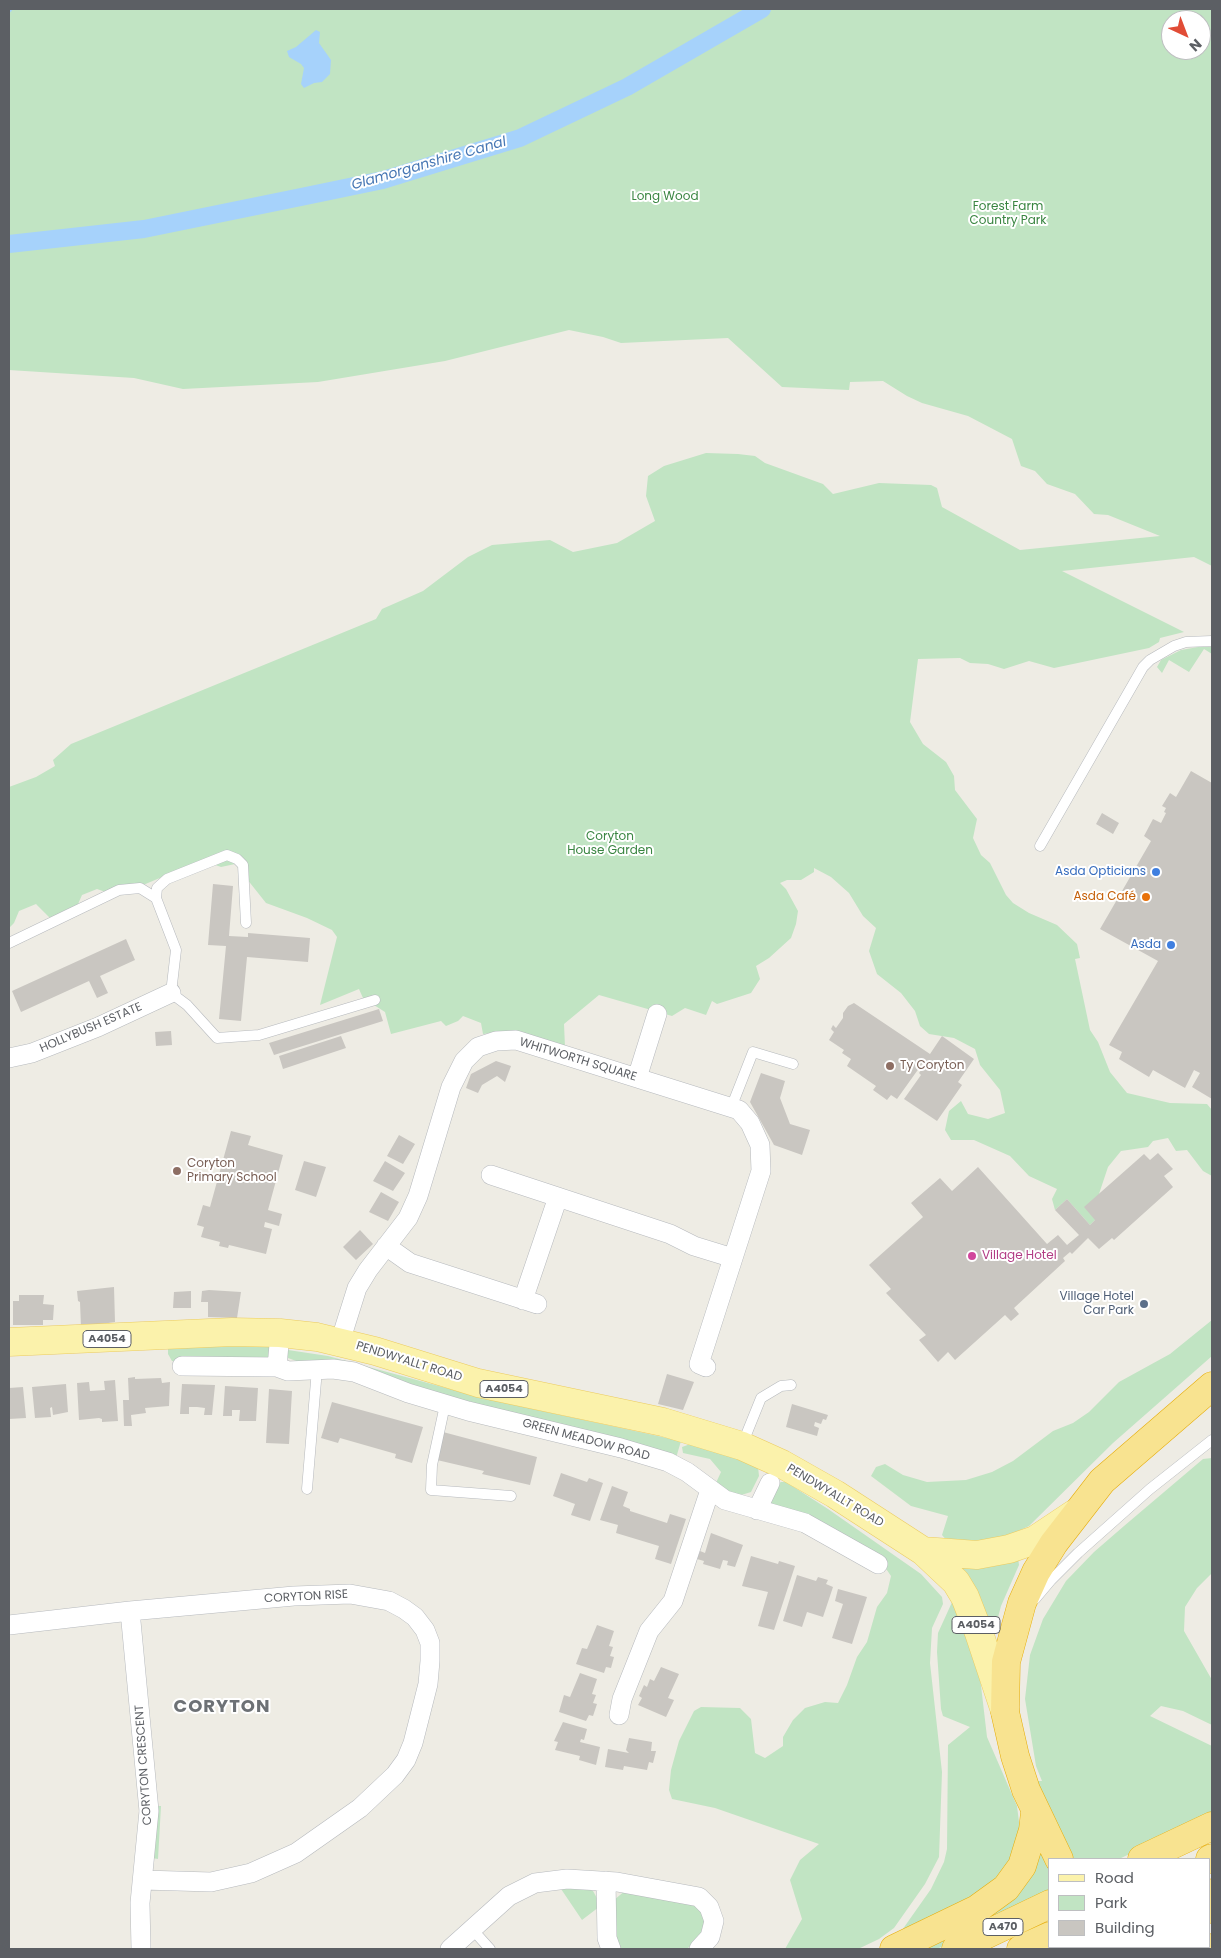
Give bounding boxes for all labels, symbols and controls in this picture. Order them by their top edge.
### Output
north arrow [1161,10,1211,60]
text: N [1185,34,1206,56]
water label: Glamorganshire Canal [350,134,508,194]
park label: Long Wood [631,190,699,204]
park label: Forest Farm Country Park [970,200,1046,228]
park label: Coryton House Garden [567,830,653,858]
place label: Asda Opticians [1055,865,1146,879]
marker: Asda Opticians [1150,866,1162,878]
place label: Asda Café [1073,890,1136,904]
marker: Asda Café [1140,891,1152,903]
place label: Asda [1130,938,1161,952]
marker: Asda [1165,939,1177,951]
street label: HOLLYBUSH ESTATE [38,1000,144,1056]
street label: WHITWORTH SQUARE [518,1035,638,1085]
place label: Ty Coryton [900,1059,964,1073]
marker: Ty Coryton [884,1060,896,1072]
place label: Coryton Primary School [187,1157,277,1185]
marker: Coryton Primary School [171,1165,183,1177]
place label: Village Hotel [982,1249,1057,1263]
marker: Village Hotel [966,1250,978,1262]
place label: Village Hotel Car Park [1059,1290,1134,1318]
marker: Village Hotel Car Park [1138,1298,1150,1310]
road number: A4054 [83,1330,131,1348]
street label: PENDWYALLT ROAD [354,1339,464,1385]
road number: A4054 [480,1380,528,1398]
street label: GREEN MEADOW ROAD [521,1416,651,1464]
street label: PENDWYALLT ROAD [784,1461,886,1531]
street label: CORYTON RISE [264,1588,348,1606]
road number: A4054 [952,1616,1000,1634]
district label: CORYTON [173,1696,271,1718]
street label: CORYTON CRESCENT [133,1704,155,1826]
legend [1048,1858,1211,1948]
text: Road [1095,1867,1134,1888]
text: Park [1095,1892,1127,1913]
text: Building [1095,1917,1155,1938]
road number: A470 [983,1918,1023,1935]

